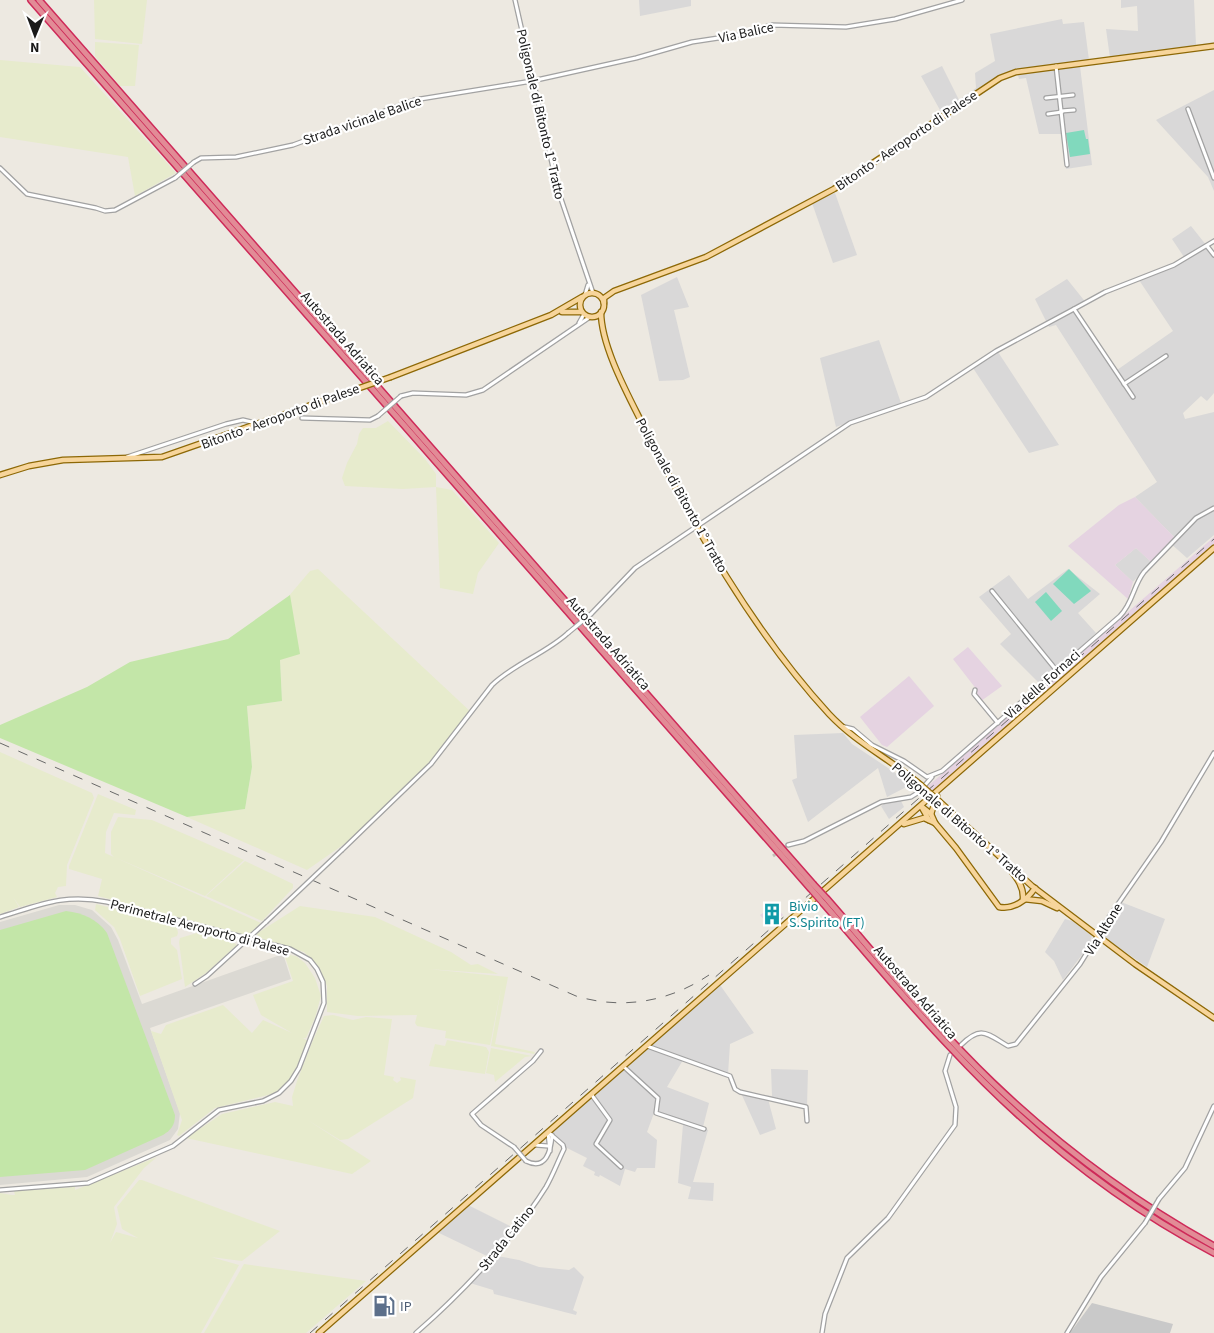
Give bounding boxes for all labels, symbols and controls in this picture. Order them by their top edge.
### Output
north arrow [10,10,60,60]
street label: Via Balice [717,17,776,49]
street label: Poligonale di Bitonto 1° Tratto [511,27,569,201]
text: N [30,37,40,57]
street label: Bitonto - Aeroporto di Palese [832,86,982,196]
street label: Strada vicinale Balice [300,91,424,151]
street label: Autostrada Adriatica [296,287,389,390]
street label: Bitonto - Aeroporto di Palese [198,379,362,455]
street label: Poligonale di Bitonto 1° Tratto [630,414,732,577]
street label: Autostrada Adriatica [562,592,655,695]
street label: Via delle Fornaci [1000,645,1085,724]
street label: Poligonale di Bitonto 1° Tratto [887,758,1032,887]
street label: Perimetrale Aeroporto di Palese [108,894,292,962]
place label: Bivio S.Spirito (FT) [789,897,865,933]
street label: Via Altone [1080,899,1128,960]
building icon: Bivio S.Spirito (FT) [759,901,785,927]
street label: Autostrada Adriatica [869,941,962,1044]
street label: Strada Catino [474,1201,540,1276]
fuel station icon: IP [371,1293,397,1319]
place label: IP [400,1297,412,1317]

